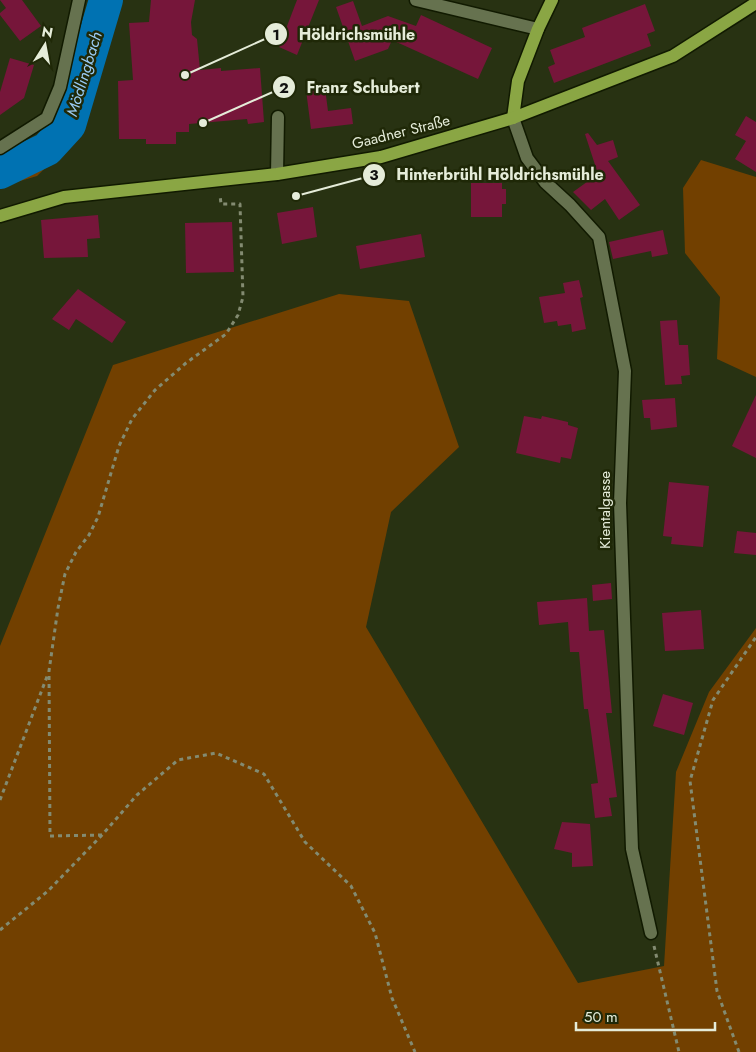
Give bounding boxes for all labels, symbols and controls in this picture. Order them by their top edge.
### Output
callout: Höldrichsmühle [264,19,425,50]
north arrow [20,20,70,70]
text: N [40,21,55,43]
text: Höldrichsmühle [299,23,415,46]
text: 1 [272,24,280,46]
water label: Mödlingbach [60,29,108,119]
callout: Franz Schubert [271,72,429,103]
text: Franz Schubert [307,76,420,99]
text: 2 [279,77,289,99]
street label: Gaadner Straße [350,109,453,155]
callout: Hinterbrühl Höldrichsmühle [361,159,614,190]
text: Hinterbrühl Höldrichsmühle [396,163,604,186]
text: 3 [369,164,379,186]
street label: Kientalgasse [594,471,616,549]
scale bar [576,1000,715,1032]
text: 50 m [584,1006,618,1028]

